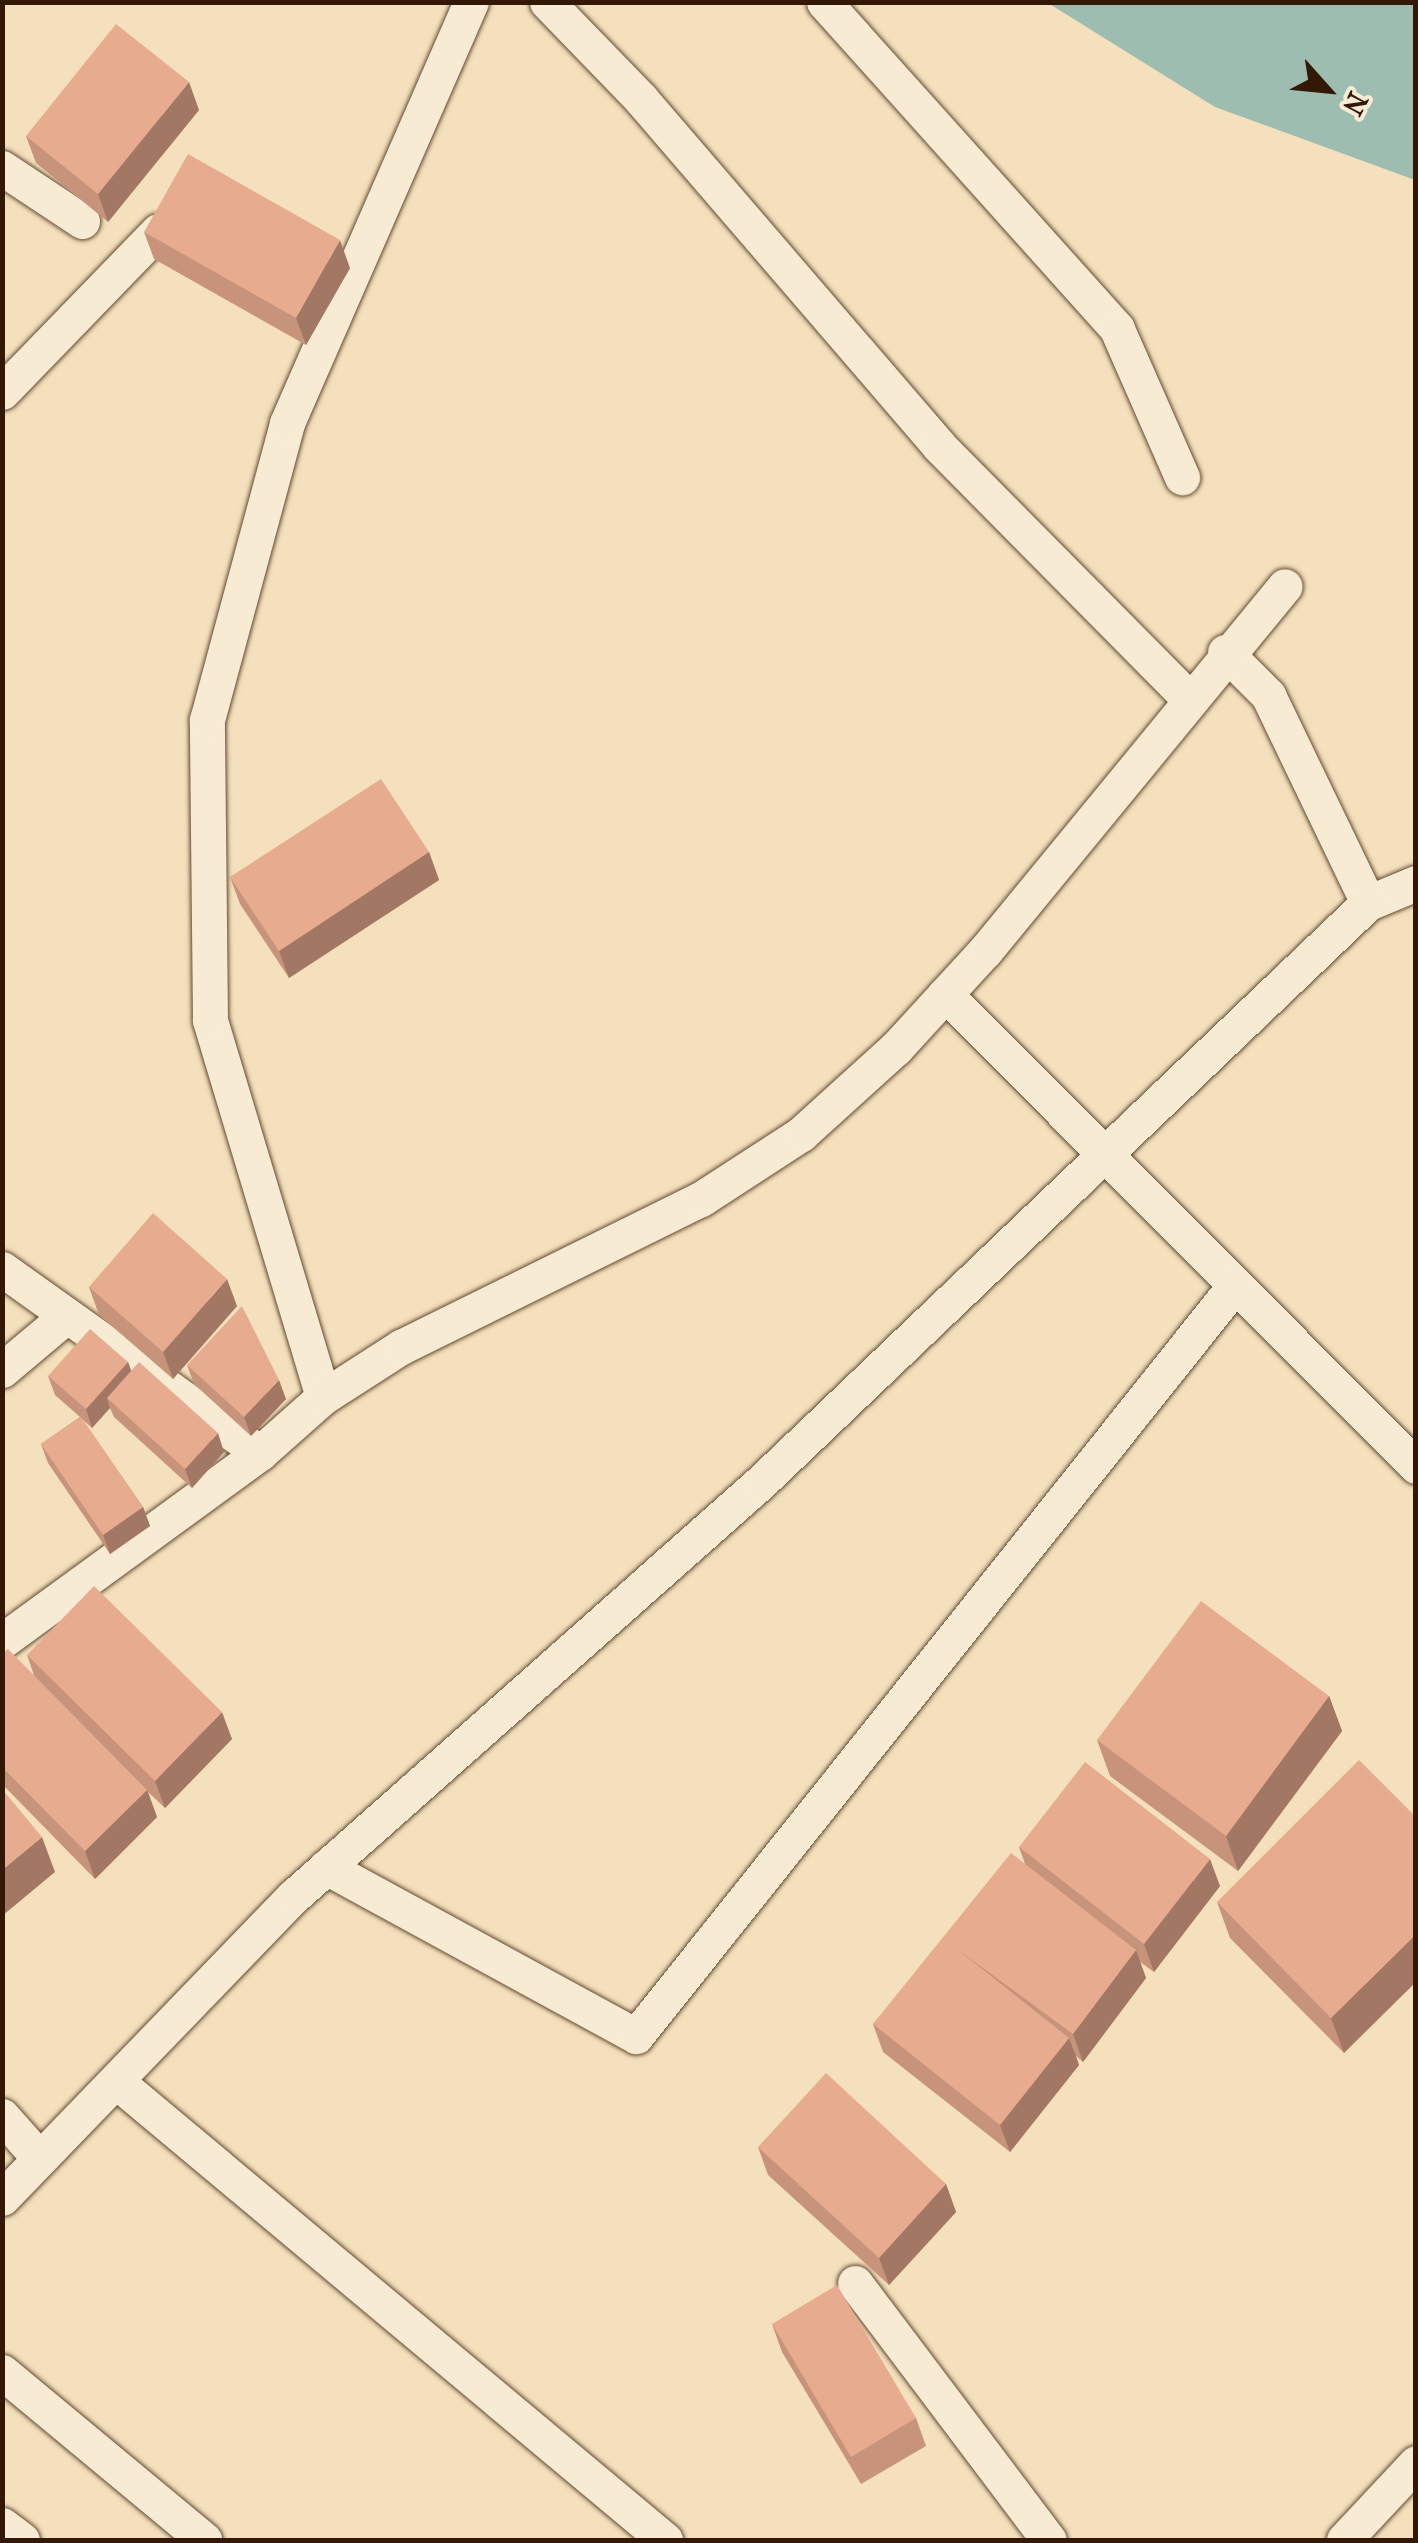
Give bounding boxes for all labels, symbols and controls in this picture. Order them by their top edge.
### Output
north arrow [1278,40,1378,140]
text: N [1336,87,1375,121]

